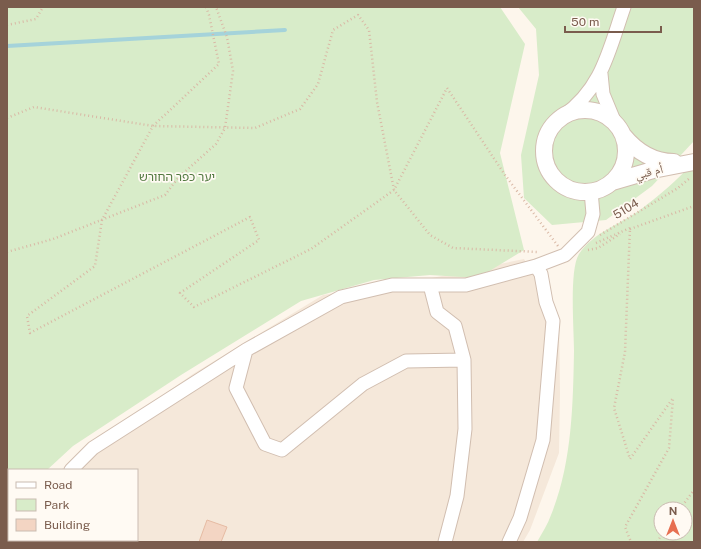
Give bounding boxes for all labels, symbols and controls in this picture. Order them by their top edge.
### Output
scale bar [565,8,661,34]
text: 50 m [571,15,599,29]
street label: أم قبي [634,162,665,185]
park label: יער כפר החורש [139,170,215,184]
street label: 5104 [611,196,642,222]
legend [8,469,138,541]
text: Road [44,478,72,492]
text: Park [44,498,70,512]
north arrow [653,501,693,541]
text: N [669,505,677,517]
text: Building [44,518,90,532]

